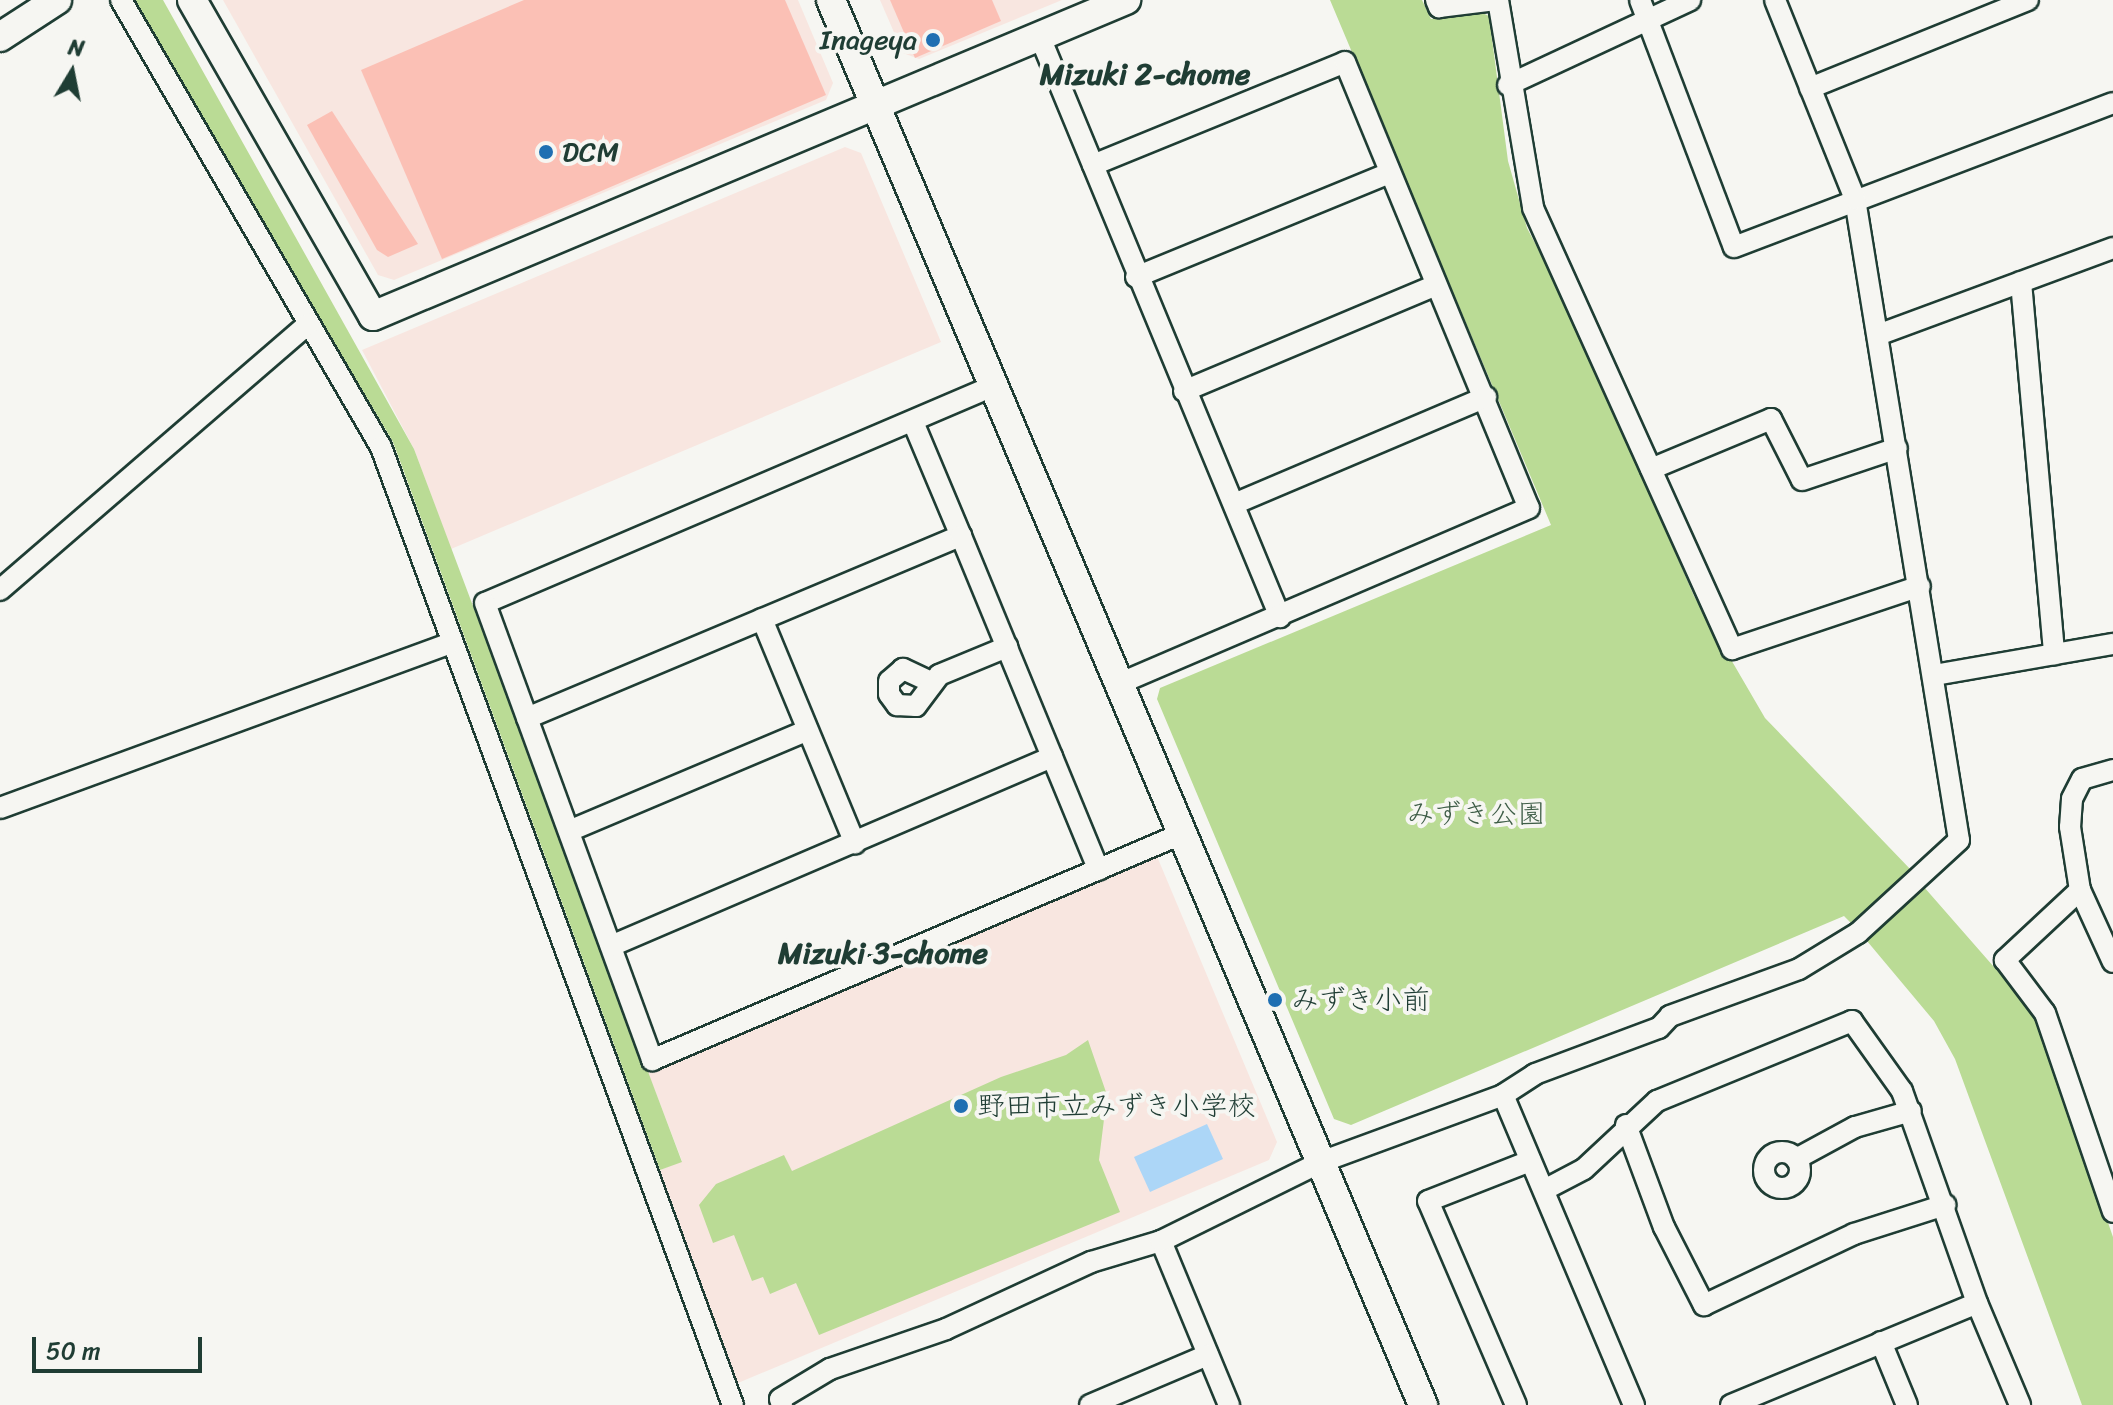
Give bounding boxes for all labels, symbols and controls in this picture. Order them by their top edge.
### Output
place label: Inageya [820,23,917,57]
text: N [65,27,87,68]
marker: Inageya [924,31,942,49]
north arrow [32,32,112,112]
district label: Mizuki 2-chome [1040,56,1250,92]
place label: DCM [562,135,619,169]
marker: DCM [537,143,555,161]
park label: みずき公園 [1406,797,1546,831]
district label: Mizuki 3-chome [778,935,988,971]
place label: みずき小前 [1291,983,1431,1017]
marker: みずき小前 [1266,991,1284,1009]
place label: 野田市立みずき小学校 [977,1089,1257,1123]
marker: 野田市立みずき小学校 [952,1097,970,1115]
scale bar [36,1321,206,1371]
text: 50 m [46,1330,101,1372]

